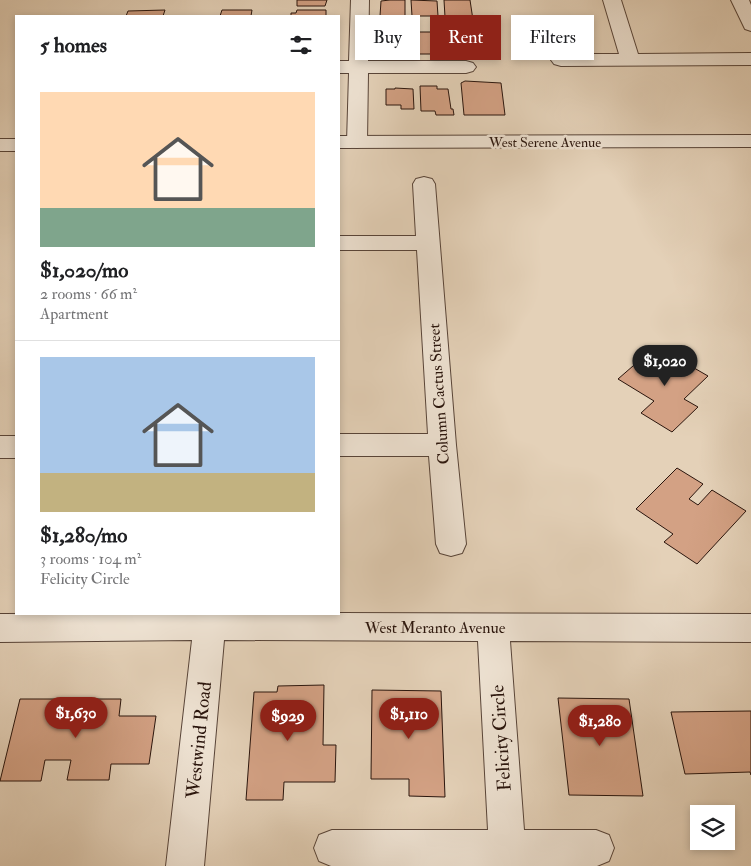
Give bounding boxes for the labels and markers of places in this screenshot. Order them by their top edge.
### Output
pin: $1,020 [624,344,706,387]
pin: $1,630 [35,696,117,739]
pin: $1,110 [368,698,450,740]
pin: $929 [258,700,318,742]
pin: $1,280 [559,704,641,747]

